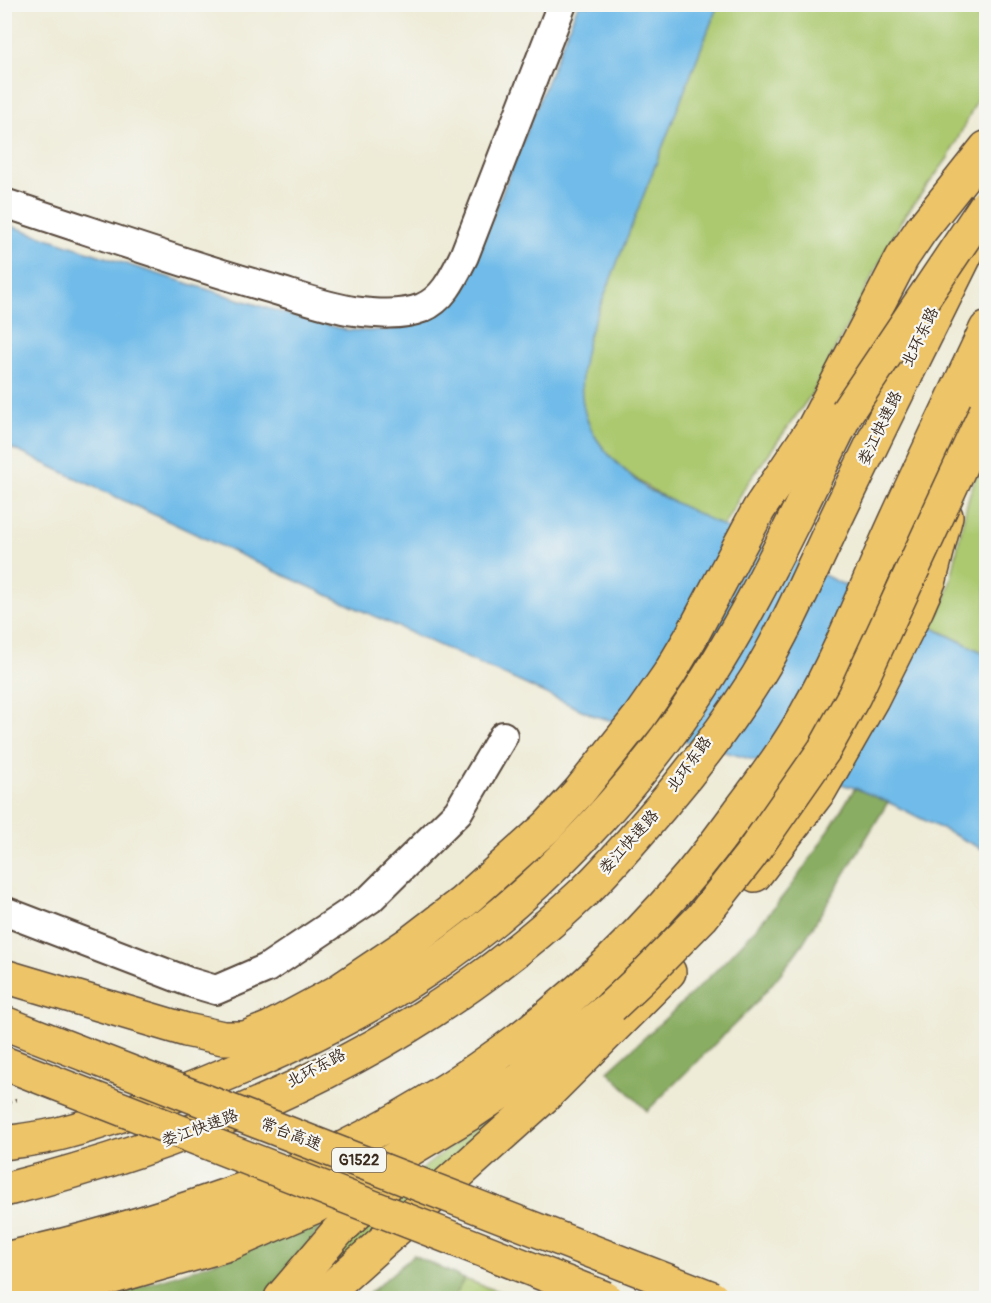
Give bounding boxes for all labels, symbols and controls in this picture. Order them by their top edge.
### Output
street label: 北环东路 [897,304,943,370]
street label: 娄江快速路 [853,388,907,468]
street label: 北环东路 [662,732,716,796]
street label: 娄江快速路 [595,806,663,878]
street label: 北环东路 [283,1044,349,1092]
street label: 娄江快速路 [159,1105,241,1151]
street label: 常台高速 [258,1113,324,1155]
road number: G1522 [332,1148,386,1172]

